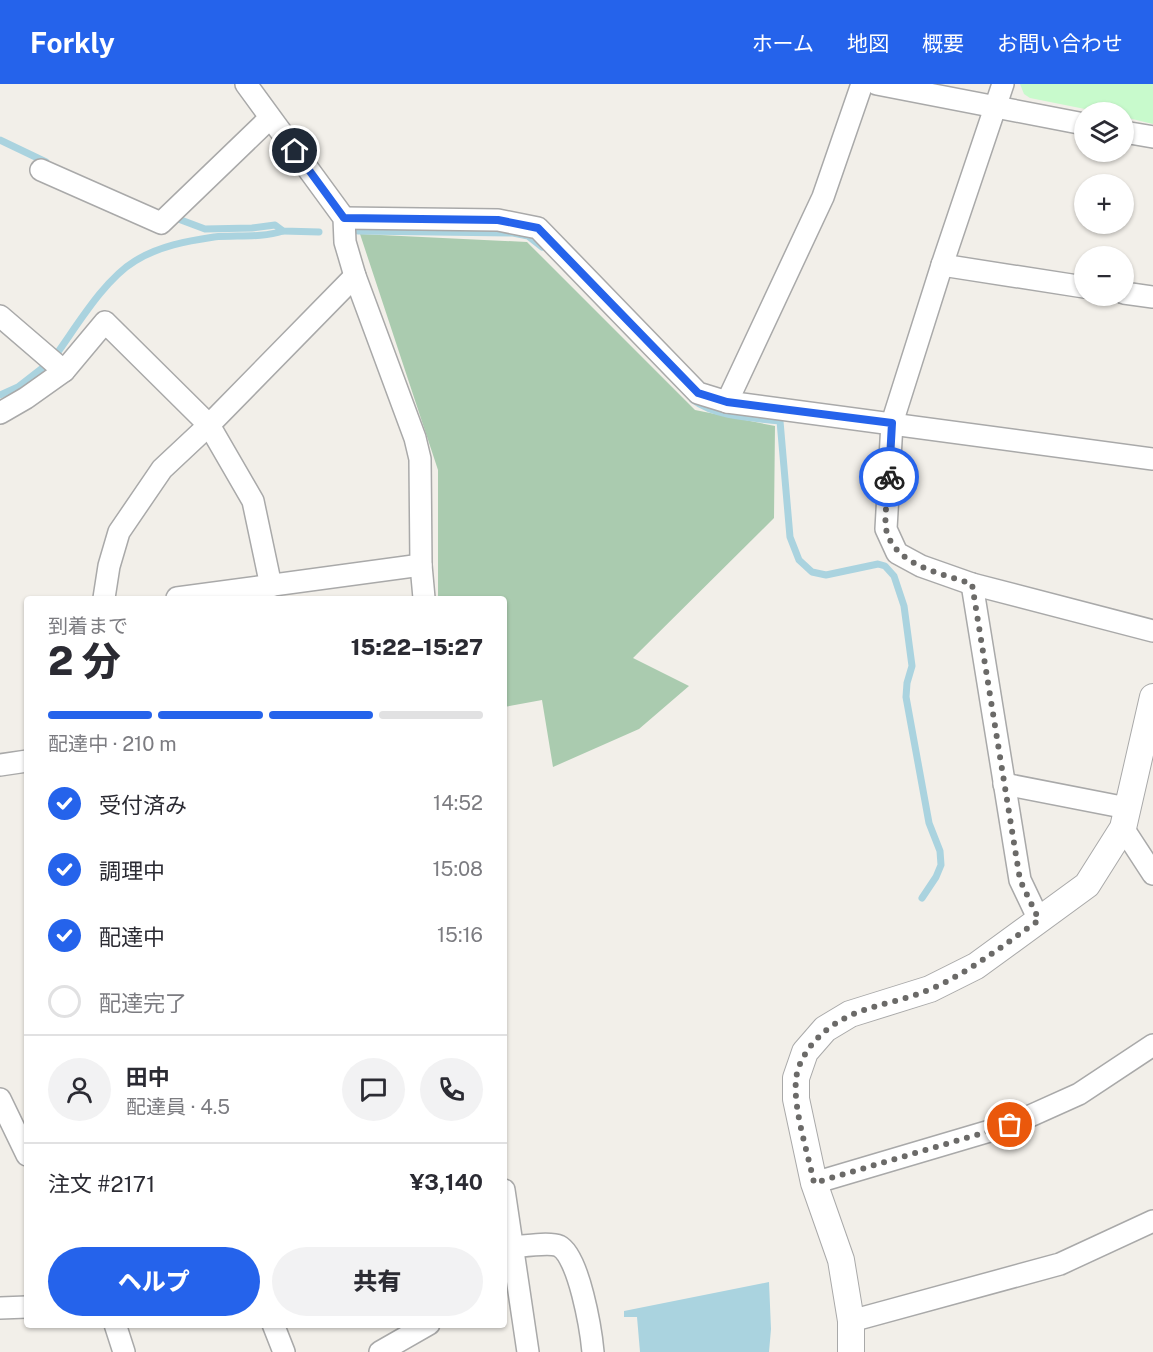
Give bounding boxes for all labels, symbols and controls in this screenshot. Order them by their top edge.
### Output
text: Forkly [30,26,115,59]
text: ホーム [752,31,814,56]
text: 地図 [847,31,889,56]
text: 概要 [922,31,964,56]
text: お問い合わせ [997,31,1123,56]
map controls [1074,102,1134,306]
button: layers [1074,102,1134,162]
pin [269,125,320,176]
icon: home [278,134,311,167]
button: + [1074,174,1134,234]
button: − [1074,246,1134,306]
courier [859,447,919,507]
icon: bike [873,461,906,494]
text: 到着まで [48,614,128,638]
text: 15:22–15:27 [351,634,483,660]
text: 2 分 [48,638,121,684]
text: 配達中 · 210 m [48,732,177,756]
icon: check [48,787,81,820]
text: 14:52 [433,791,483,815]
text: 受付済み [99,792,187,818]
icon: check [48,853,81,886]
text: 15:08 [432,857,483,881]
text: 調理中 [99,858,165,884]
icon: check [48,919,81,952]
text: 15:16 [437,923,483,947]
text: 配達中 [99,924,165,950]
text: 配達完了 [99,990,187,1016]
button: person [48,1058,111,1121]
button: chat [342,1058,405,1121]
button: phone [420,1058,483,1121]
text: 田中 [126,1064,170,1090]
text: 配達員 · 4.5 [126,1095,230,1119]
pin [984,1099,1035,1150]
icon: bag [993,1108,1026,1141]
text: ¥3,140 [410,1169,483,1195]
text: 注文 #2171 [48,1171,155,1197]
button: ヘルプ [48,1247,260,1316]
button: 共有 [272,1247,483,1316]

